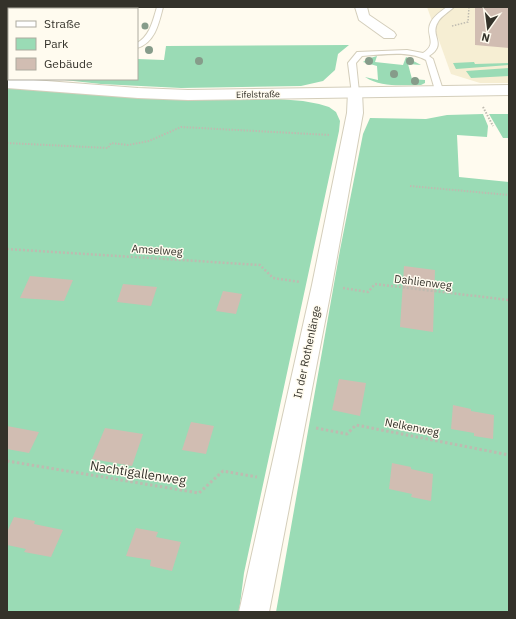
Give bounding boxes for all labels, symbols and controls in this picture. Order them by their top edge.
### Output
legend [8,8,138,80]
north arrow [468,8,508,48]
text: Straße [44,16,81,31]
text: N [480,30,491,45]
text: Park [44,36,69,51]
text: Gebäude [44,56,93,71]
street label: Eifelstraße [236,88,280,100]
street label: Amselweg [131,241,183,259]
street label: Dahlienweg [394,272,453,292]
street label: In der Rothenlänge [290,304,324,400]
street label: Nelkenweg [384,415,440,439]
street label: Nachtigallenweg [89,457,187,489]

